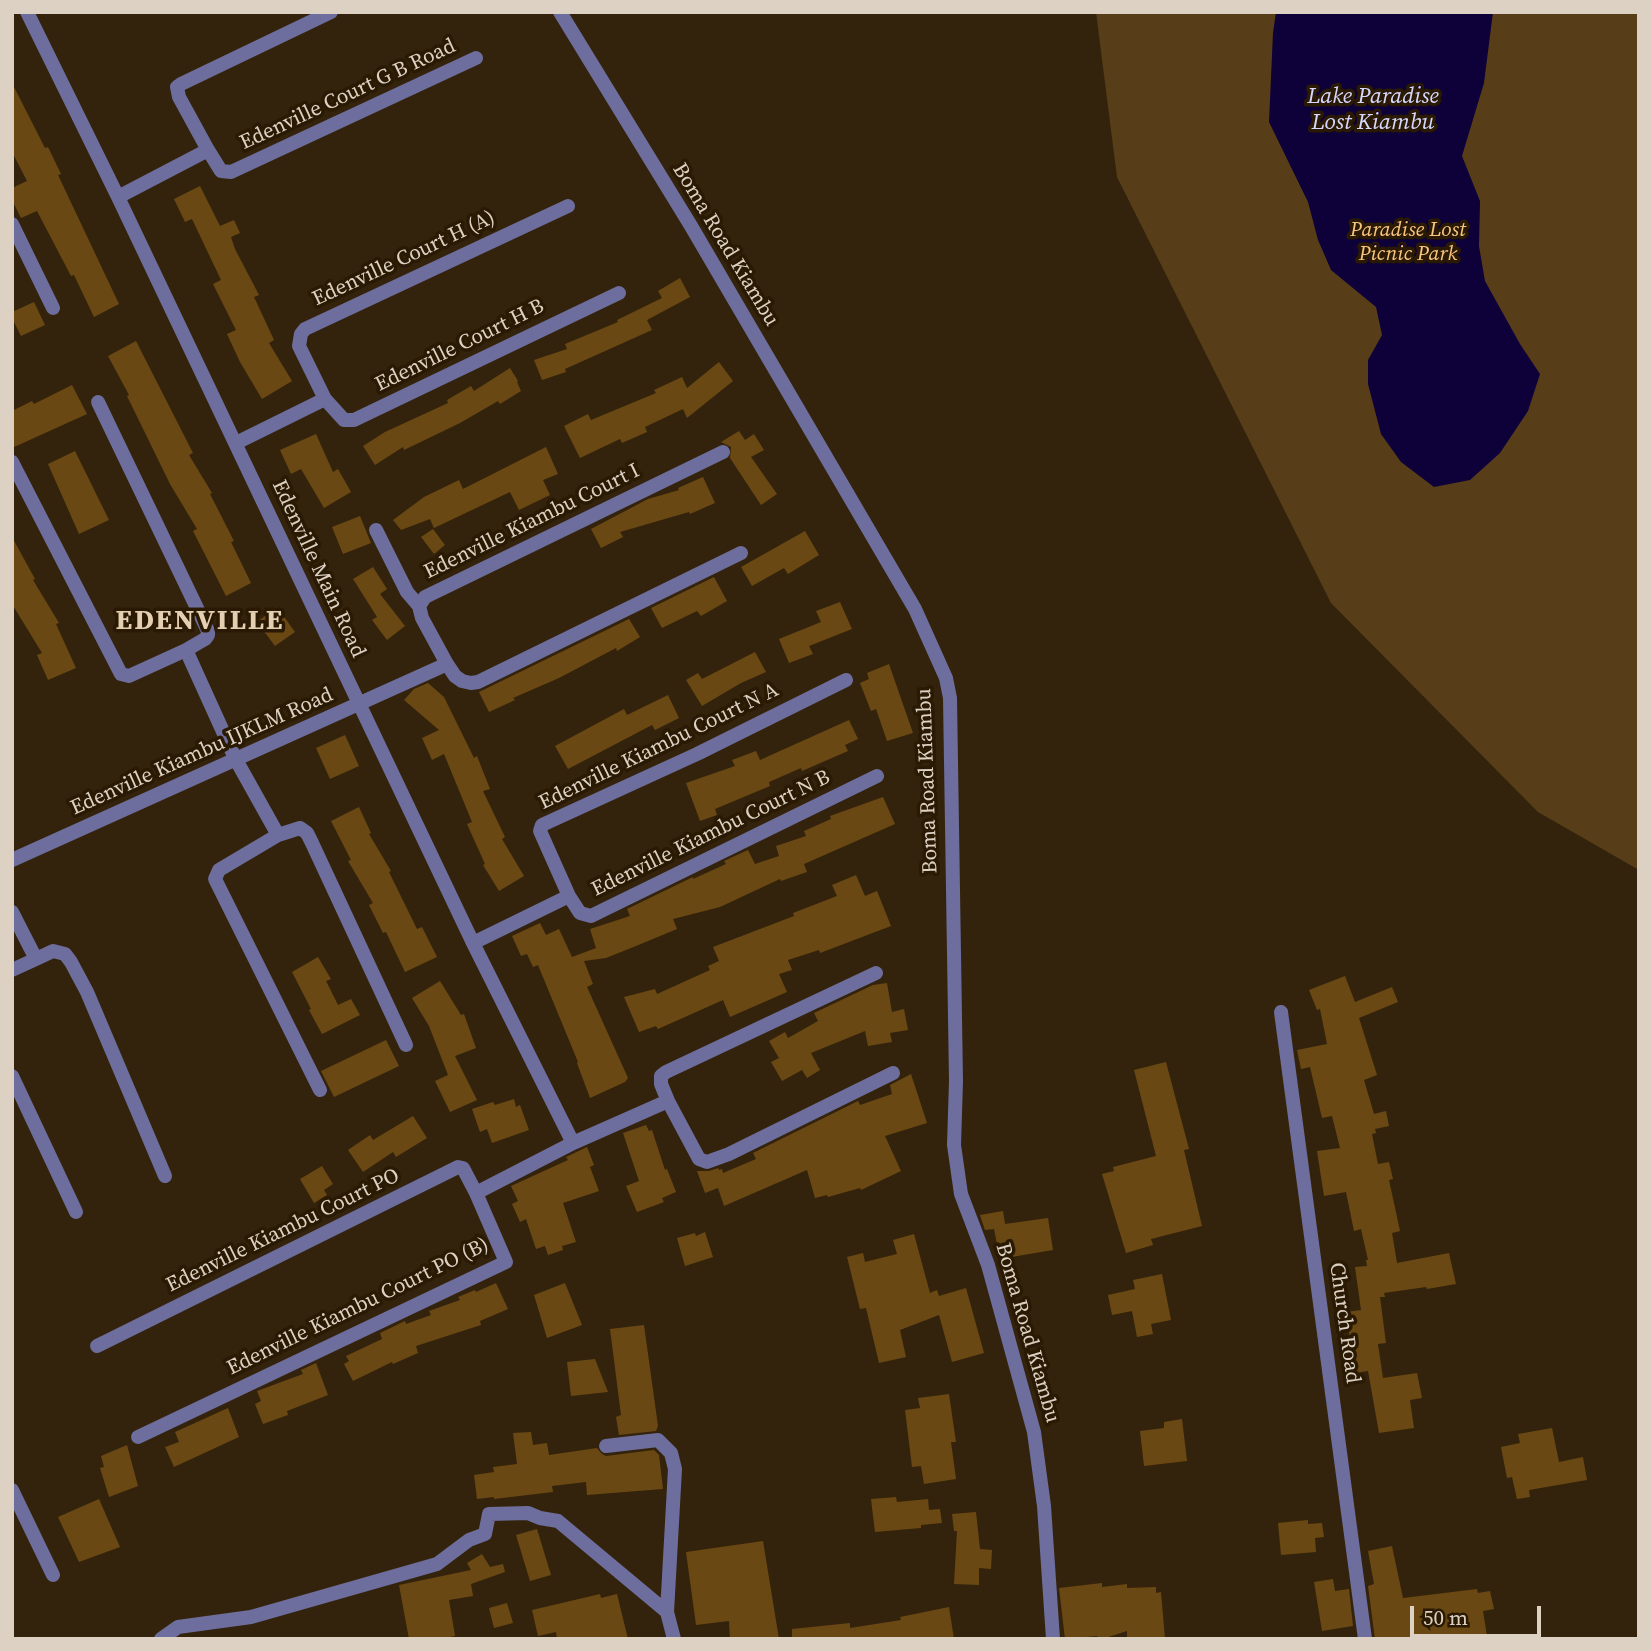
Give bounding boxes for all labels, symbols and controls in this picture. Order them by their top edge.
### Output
street label: Edenville Court G B Road [236,34,460,156]
water label: Lake Paradise Lost Kiambu [1307,83,1439,137]
street label: Boma Road Kiambu [666,159,784,331]
street label: Edenville Court H (A) [309,206,499,312]
park label: Paradise Lost Picnic Park [1350,218,1466,268]
street label: Edenville Court H B [371,294,549,398]
street label: Edenville Kiambu Court I [420,459,644,585]
street label: Edenville Main Road [266,476,370,662]
district label: EDENVILLE [117,605,283,639]
street label: Edenville Kiambu Court N A [535,678,783,816]
street label: Edenville Kiambu IJKLM Road [67,683,337,821]
street label: Boma Road Kiambu [912,688,944,874]
street label: Edenville Kiambu Court N B [588,765,834,903]
street label: Edenville Kiambu Court PO [162,1164,404,1298]
street label: Edenville Kiambu Court PO (B) [223,1233,493,1381]
street label: Boma Road Kiambu [989,1240,1065,1426]
street label: Church Road [1323,1261,1365,1385]
scale bar [1413,1592,1544,1636]
text: 50 m [1423,1603,1468,1632]

